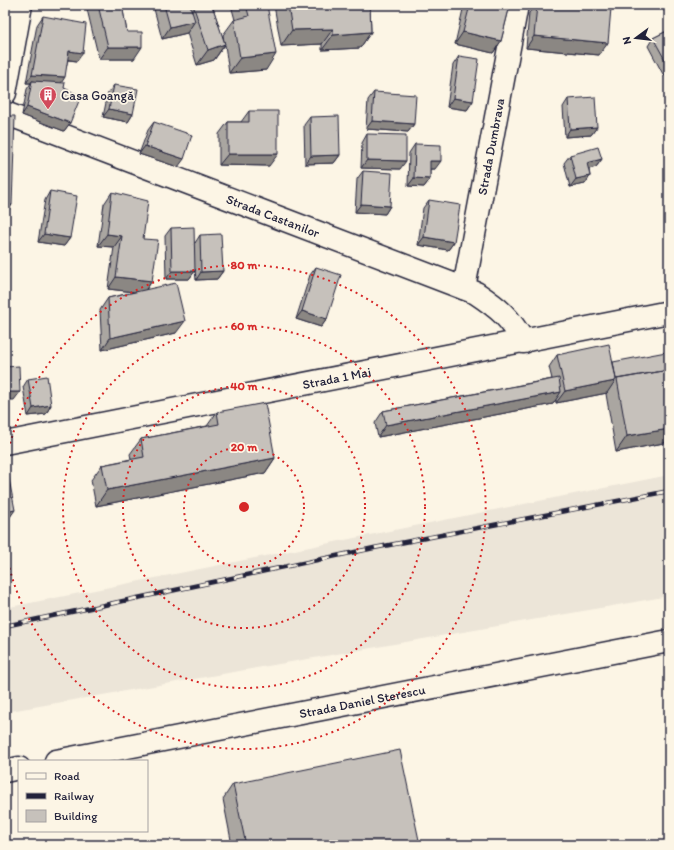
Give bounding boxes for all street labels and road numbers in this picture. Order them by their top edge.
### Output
street label: Strada Dumbrava [475,96,508,196]
street label: Strada Castanilor [224,191,322,241]
street label: Strada 1 Mai [301,364,372,392]
street label: Strada Daniel Sterescu [298,682,427,721]

